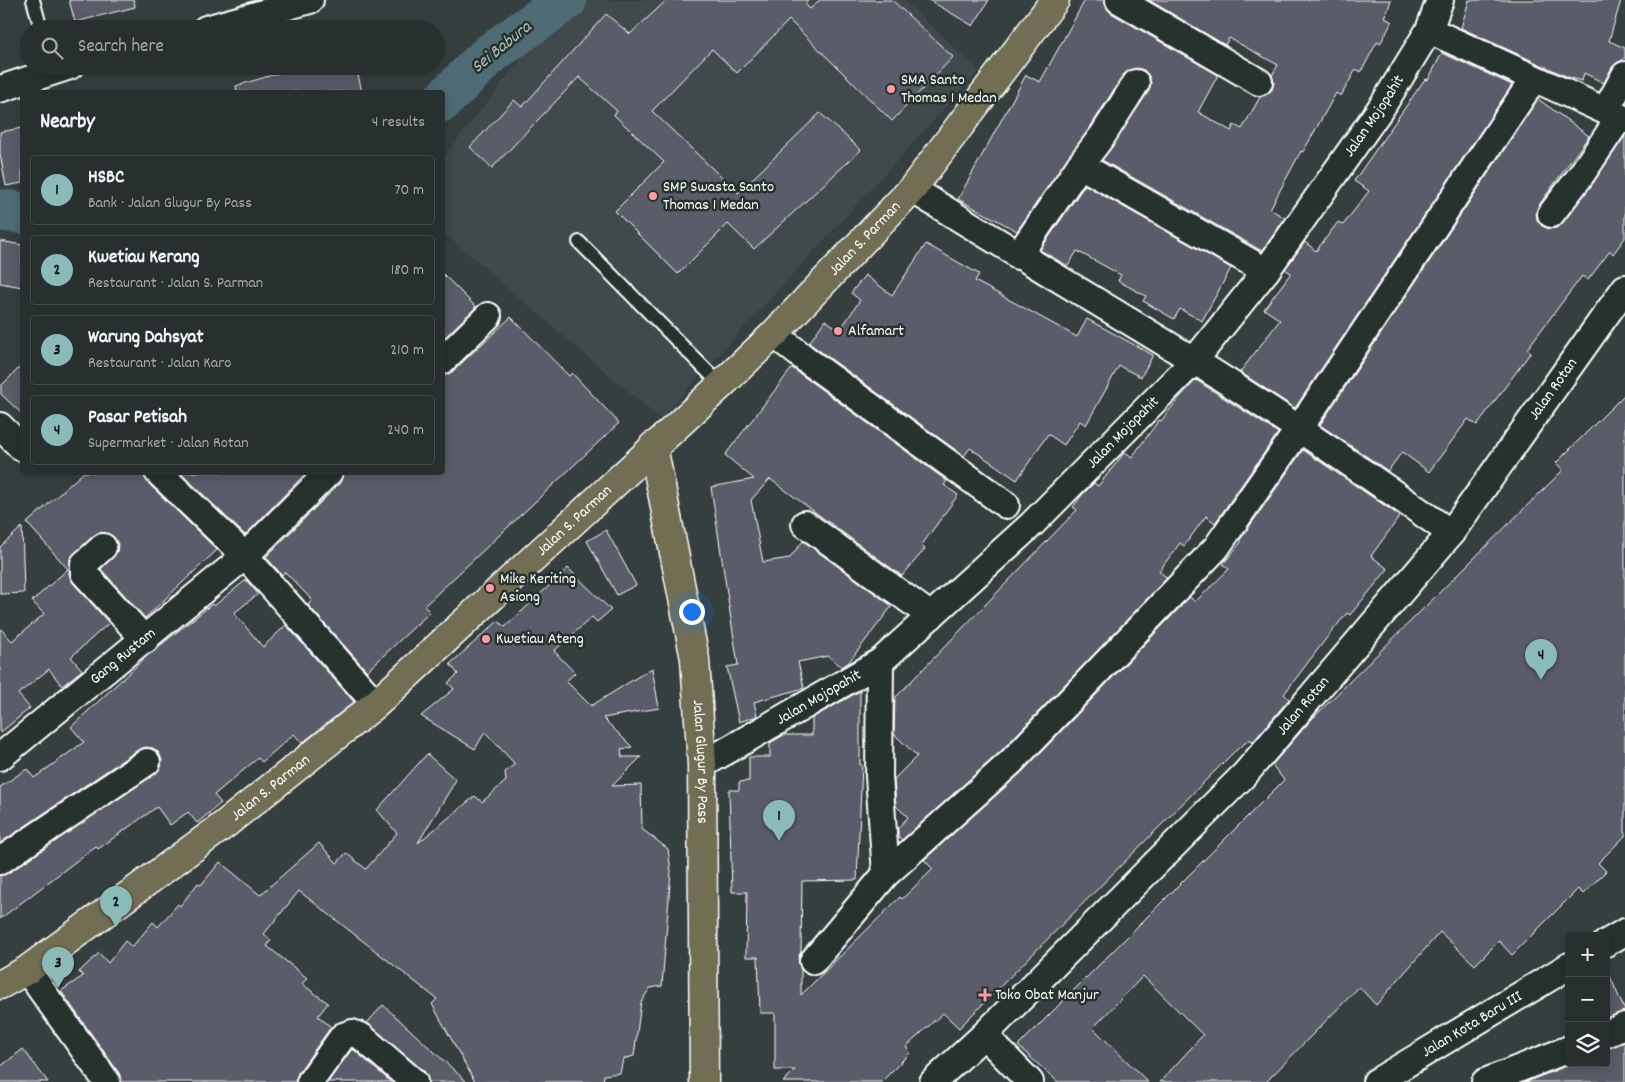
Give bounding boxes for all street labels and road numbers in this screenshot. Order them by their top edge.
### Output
street label: Jalan Mojopahit [1338,71,1410,162]
street label: Jalan S. Parman [824,196,906,281]
street label: Jalan Rotan [1523,353,1583,425]
street label: Jalan Mojopahit [1081,391,1165,474]
street label: Jalan S. Parman [531,480,617,562]
street label: Gang Rustam [85,622,161,690]
street label: Jalan Mojopahit [772,664,866,731]
street label: Jalan Rotan [1271,671,1335,741]
street label: Jalan Glugur By Pass [686,699,714,824]
street label: Jalan S. Parman [226,749,315,827]
street label: Jalan Kota Baru III [1417,985,1527,1063]

